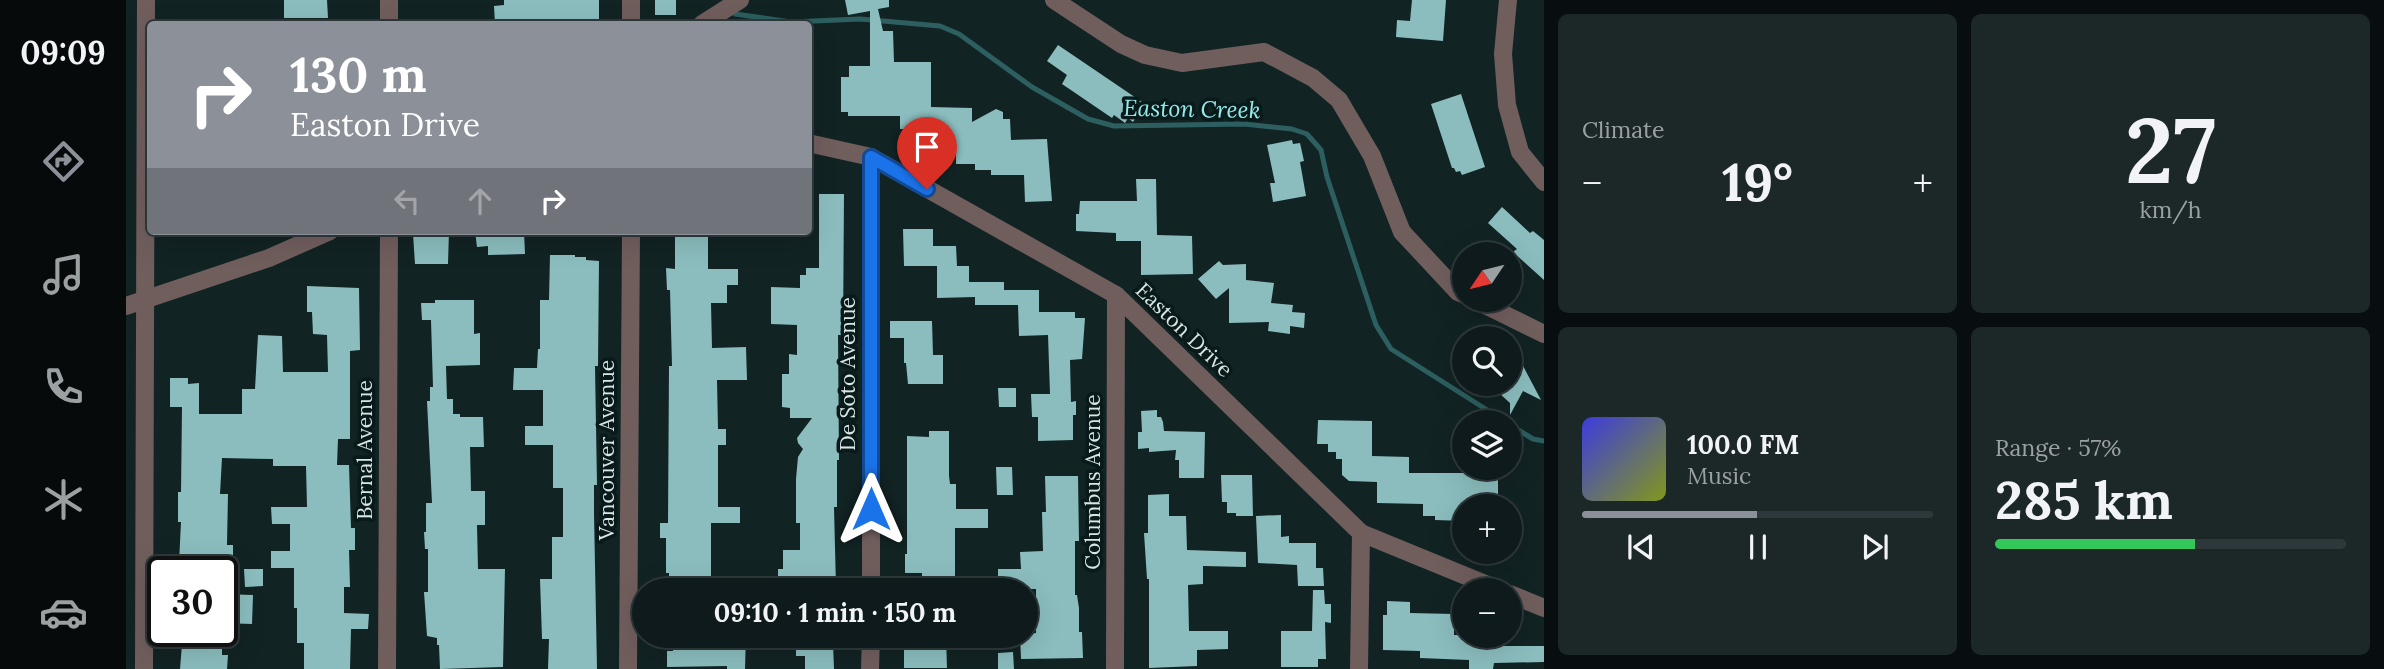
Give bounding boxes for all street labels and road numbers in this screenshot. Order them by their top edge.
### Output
street label: Easton Drive [1130,277,1239,383]
street label: De Soto Avenue [834,297,861,451]
street label: Vancouver Avenue [593,360,620,541]
street label: Bernal Avenue [351,380,378,520]
street label: Columbus Avenue [1079,394,1106,570]

